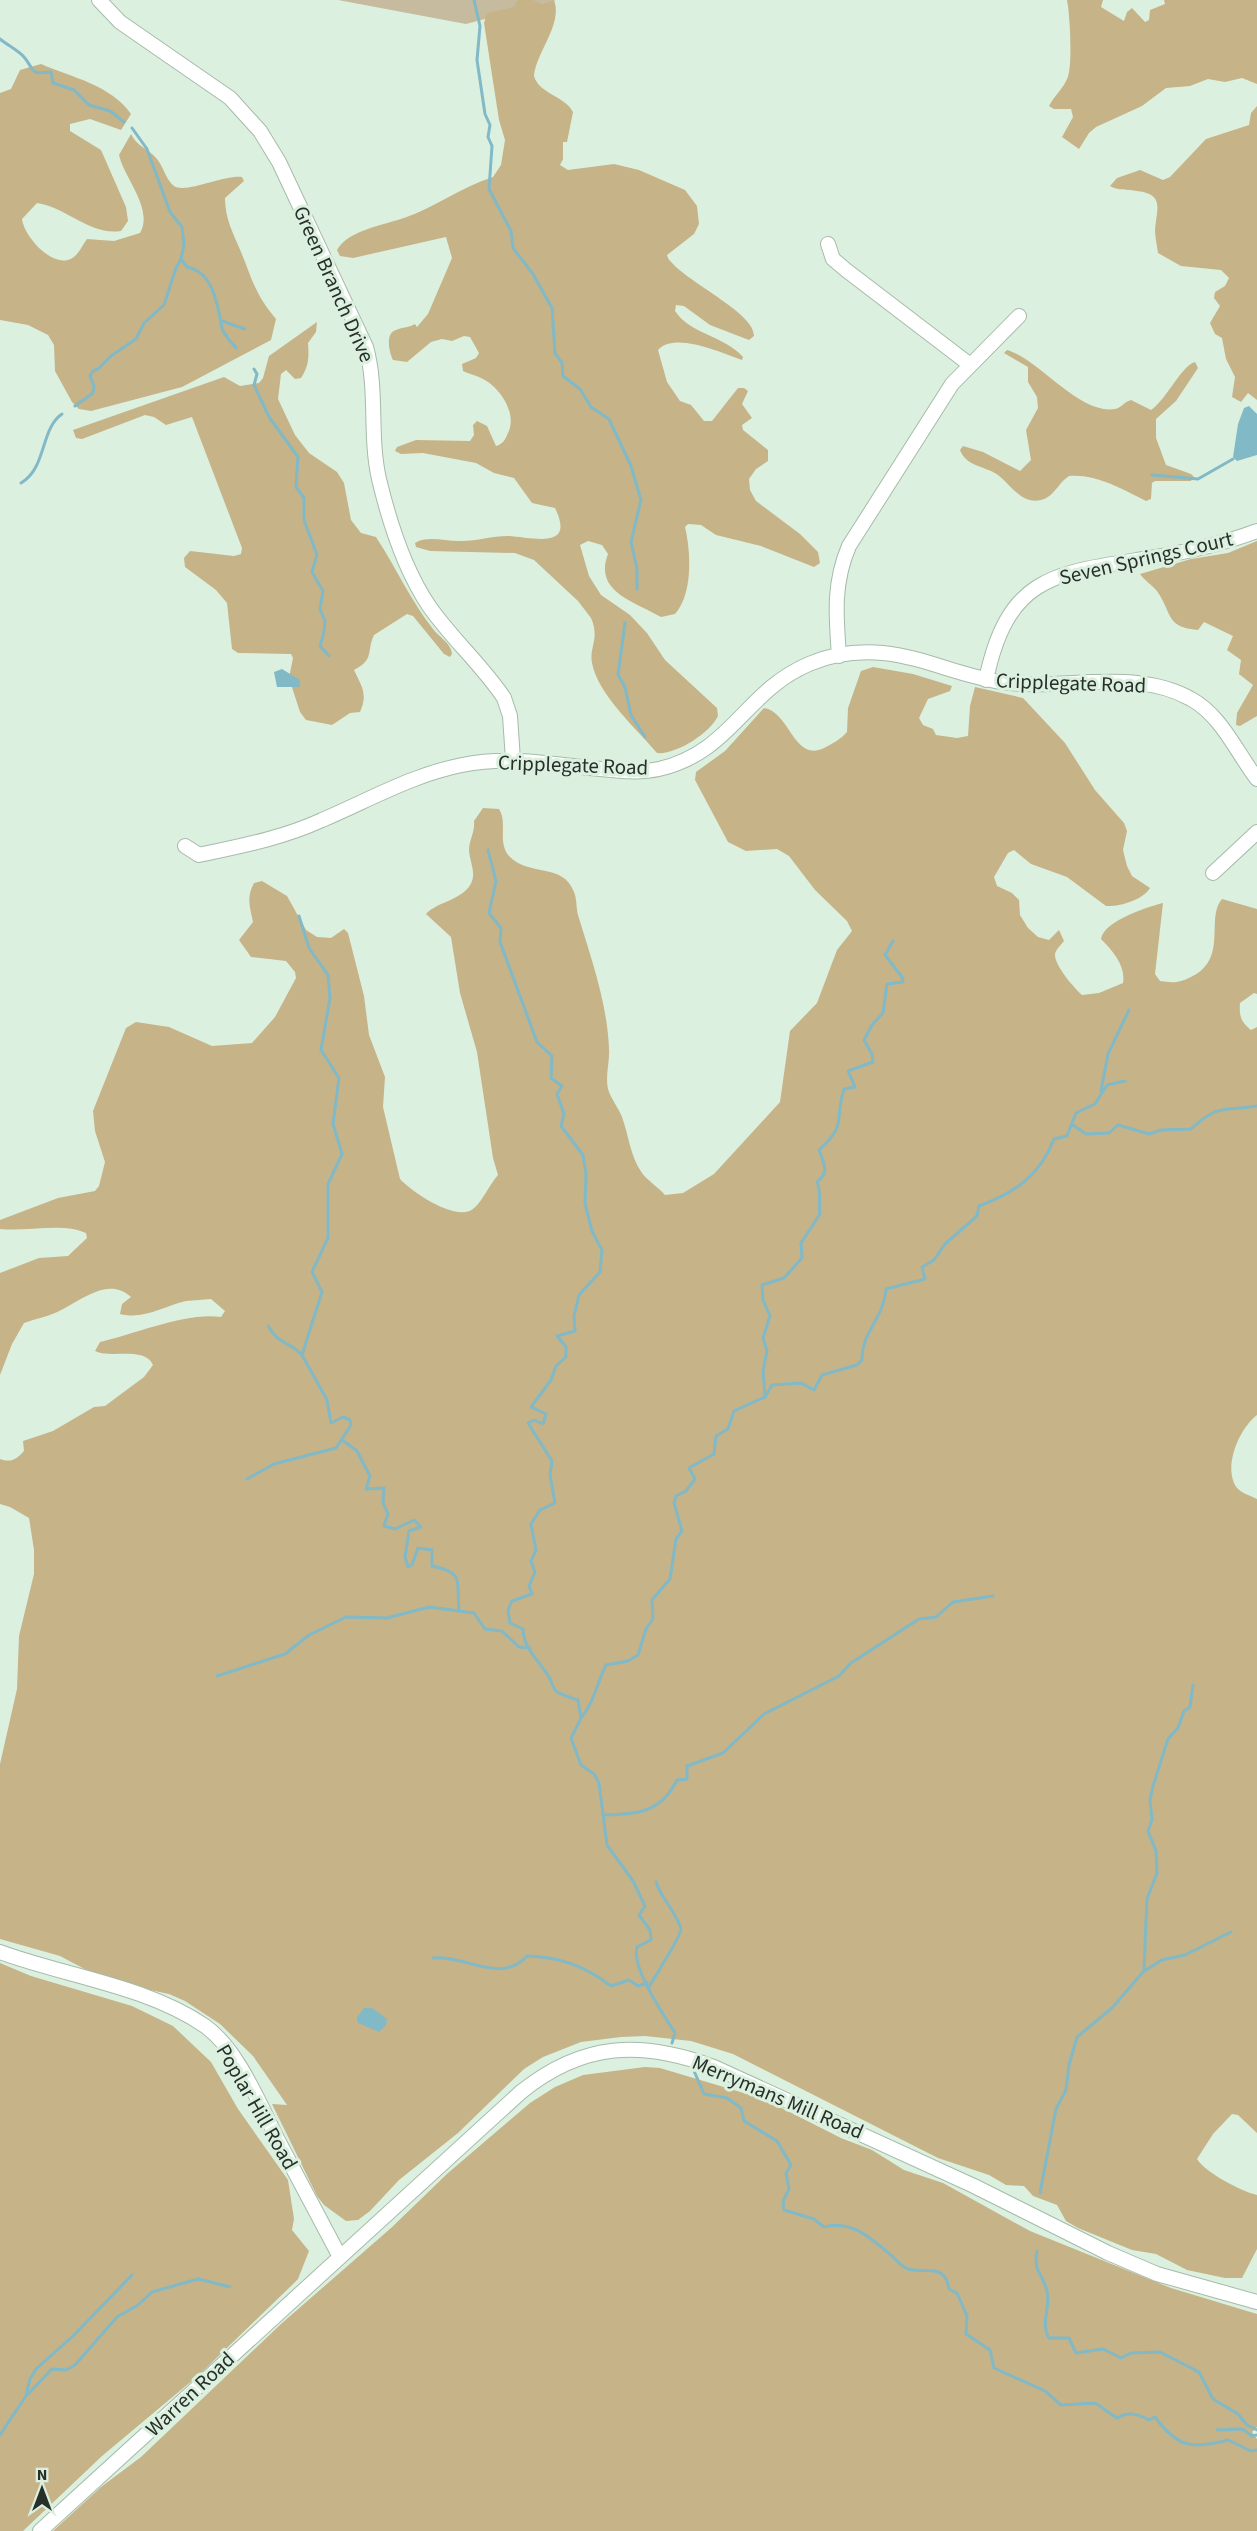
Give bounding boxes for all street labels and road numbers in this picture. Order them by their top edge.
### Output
street label: Green Branch Drive [286,201,382,367]
street label: Seven Springs Court [1056,523,1236,593]
street label: Cripplegate Road [995,665,1147,701]
street label: Cripplegate Road [497,747,649,783]
street label: Poplar Hill Road [209,2039,305,2175]
street label: Merrymans Mill Road [688,2047,868,2147]
street label: Warren Road [139,2345,241,2443]

